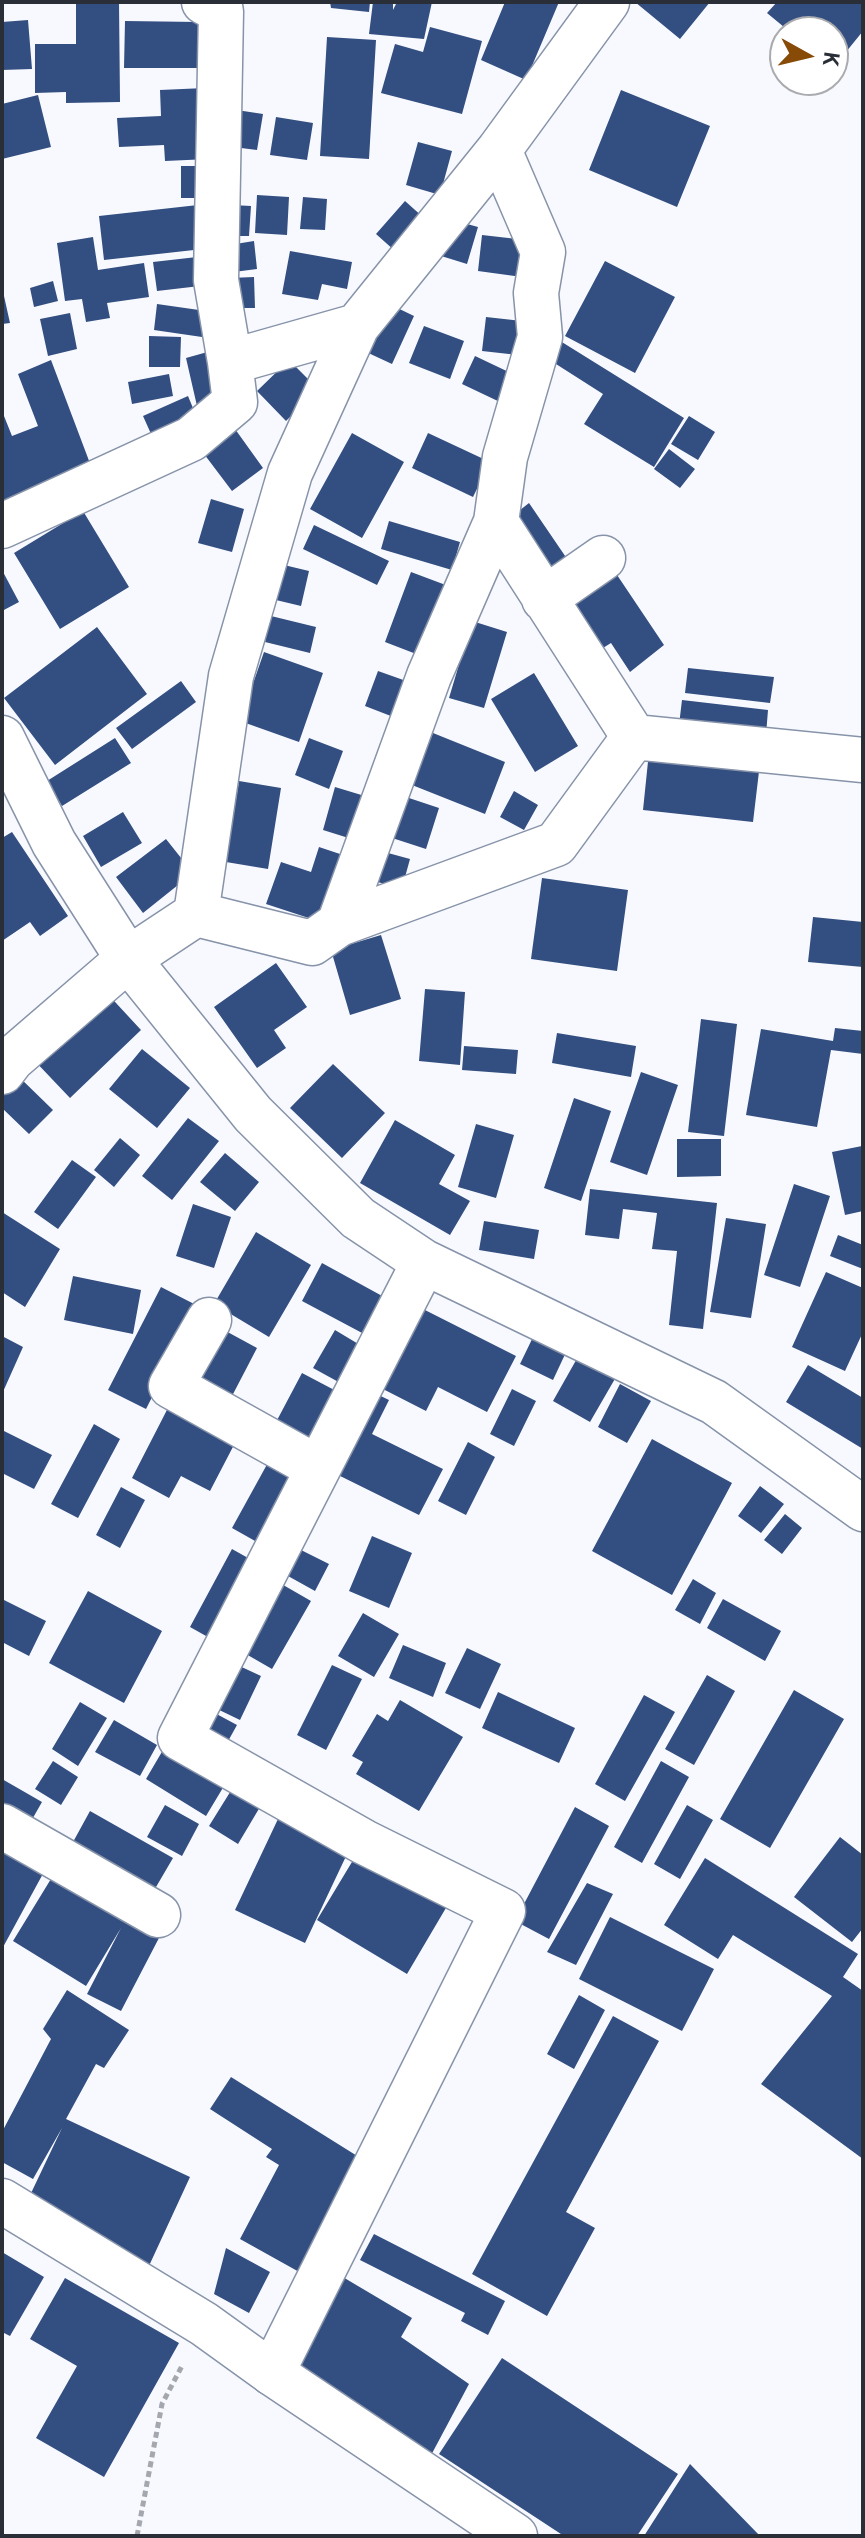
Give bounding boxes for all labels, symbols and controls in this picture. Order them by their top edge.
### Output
north arrow [769,16,849,96]
text: K [816,50,847,68]

